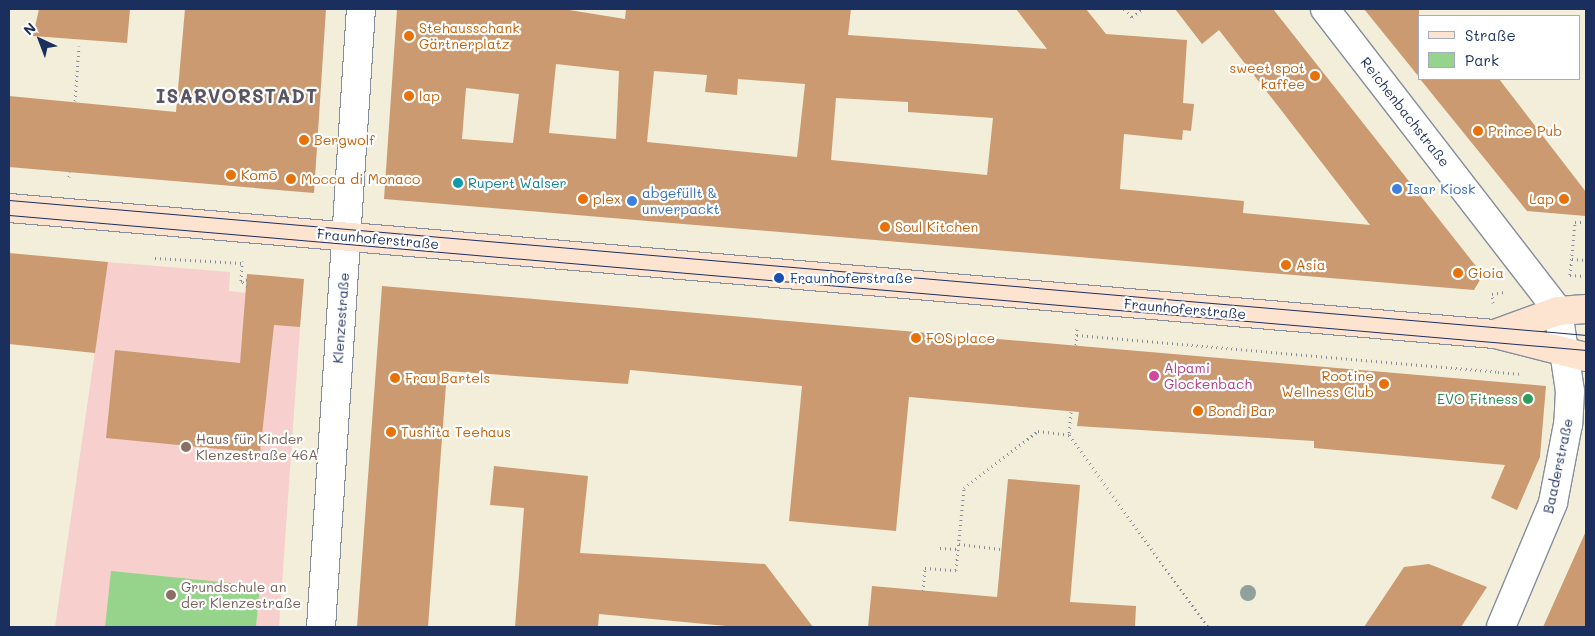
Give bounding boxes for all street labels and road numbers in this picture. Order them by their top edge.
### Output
street label: Reichenbachstraße [1357,54,1453,170]
street label: Fraunhoferstraße [316,225,440,253]
street label: Klenzestraße [329,272,353,364]
street label: Fraunhoferstraße [1123,295,1247,323]
street label: Baaderstraße [1540,417,1576,515]

